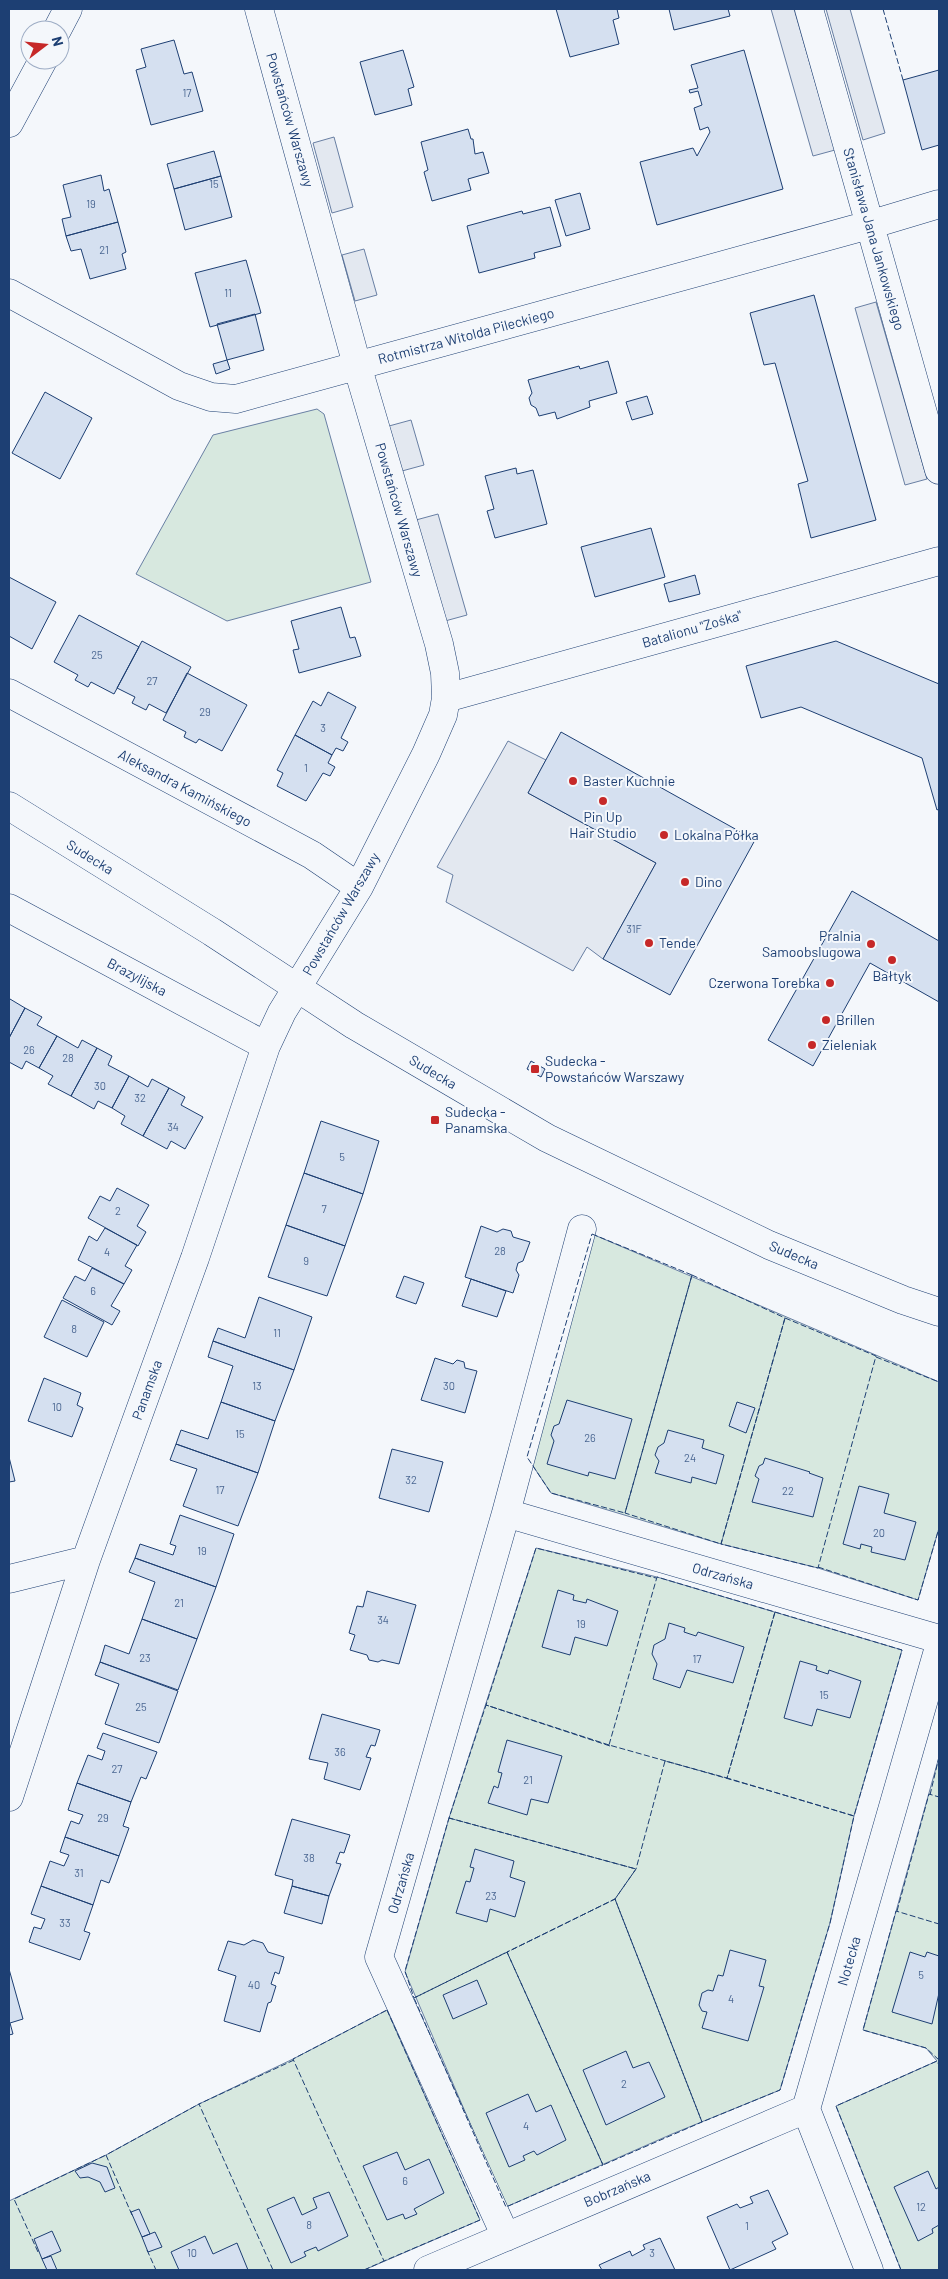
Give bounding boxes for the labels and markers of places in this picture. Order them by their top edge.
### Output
place label: Baster Kuchnie [583,772,675,789]
marker: Baster Kuchnie [567,775,579,787]
marker: Pin Up Hair Studio [597,795,609,807]
place label: Pin Up Hair Studio [569,808,637,841]
place label: Lokalna Półka [674,826,759,843]
marker: Lokalna Półka [658,829,670,841]
place label: Dino [695,873,722,890]
marker: Dino [679,876,691,888]
place label: Pralnia Samoobslugowa [762,927,861,960]
place label: Tende [659,934,696,951]
marker: Tende [643,937,655,949]
marker: Pralnia Samoobslugowa [865,938,877,950]
marker: Bałtyk [886,954,898,966]
place label: Bałtyk [872,967,912,984]
place label: Czerwona Torebka [709,974,820,991]
marker: Czerwona Torebka [824,977,836,989]
place label: Brillen [836,1011,875,1028]
marker: Brillen [820,1014,832,1026]
place label: Zieleniak [822,1036,877,1053]
marker: Zieleniak [806,1039,818,1051]
place label: Sudecka - Powstańców Warszawy [545,1052,685,1085]
marker: Sudecka - Powstańców Warszawy [529,1063,541,1075]
place label: Sudecka - Panamska [445,1103,507,1136]
marker: Sudecka - Panamska [429,1114,441,1126]

